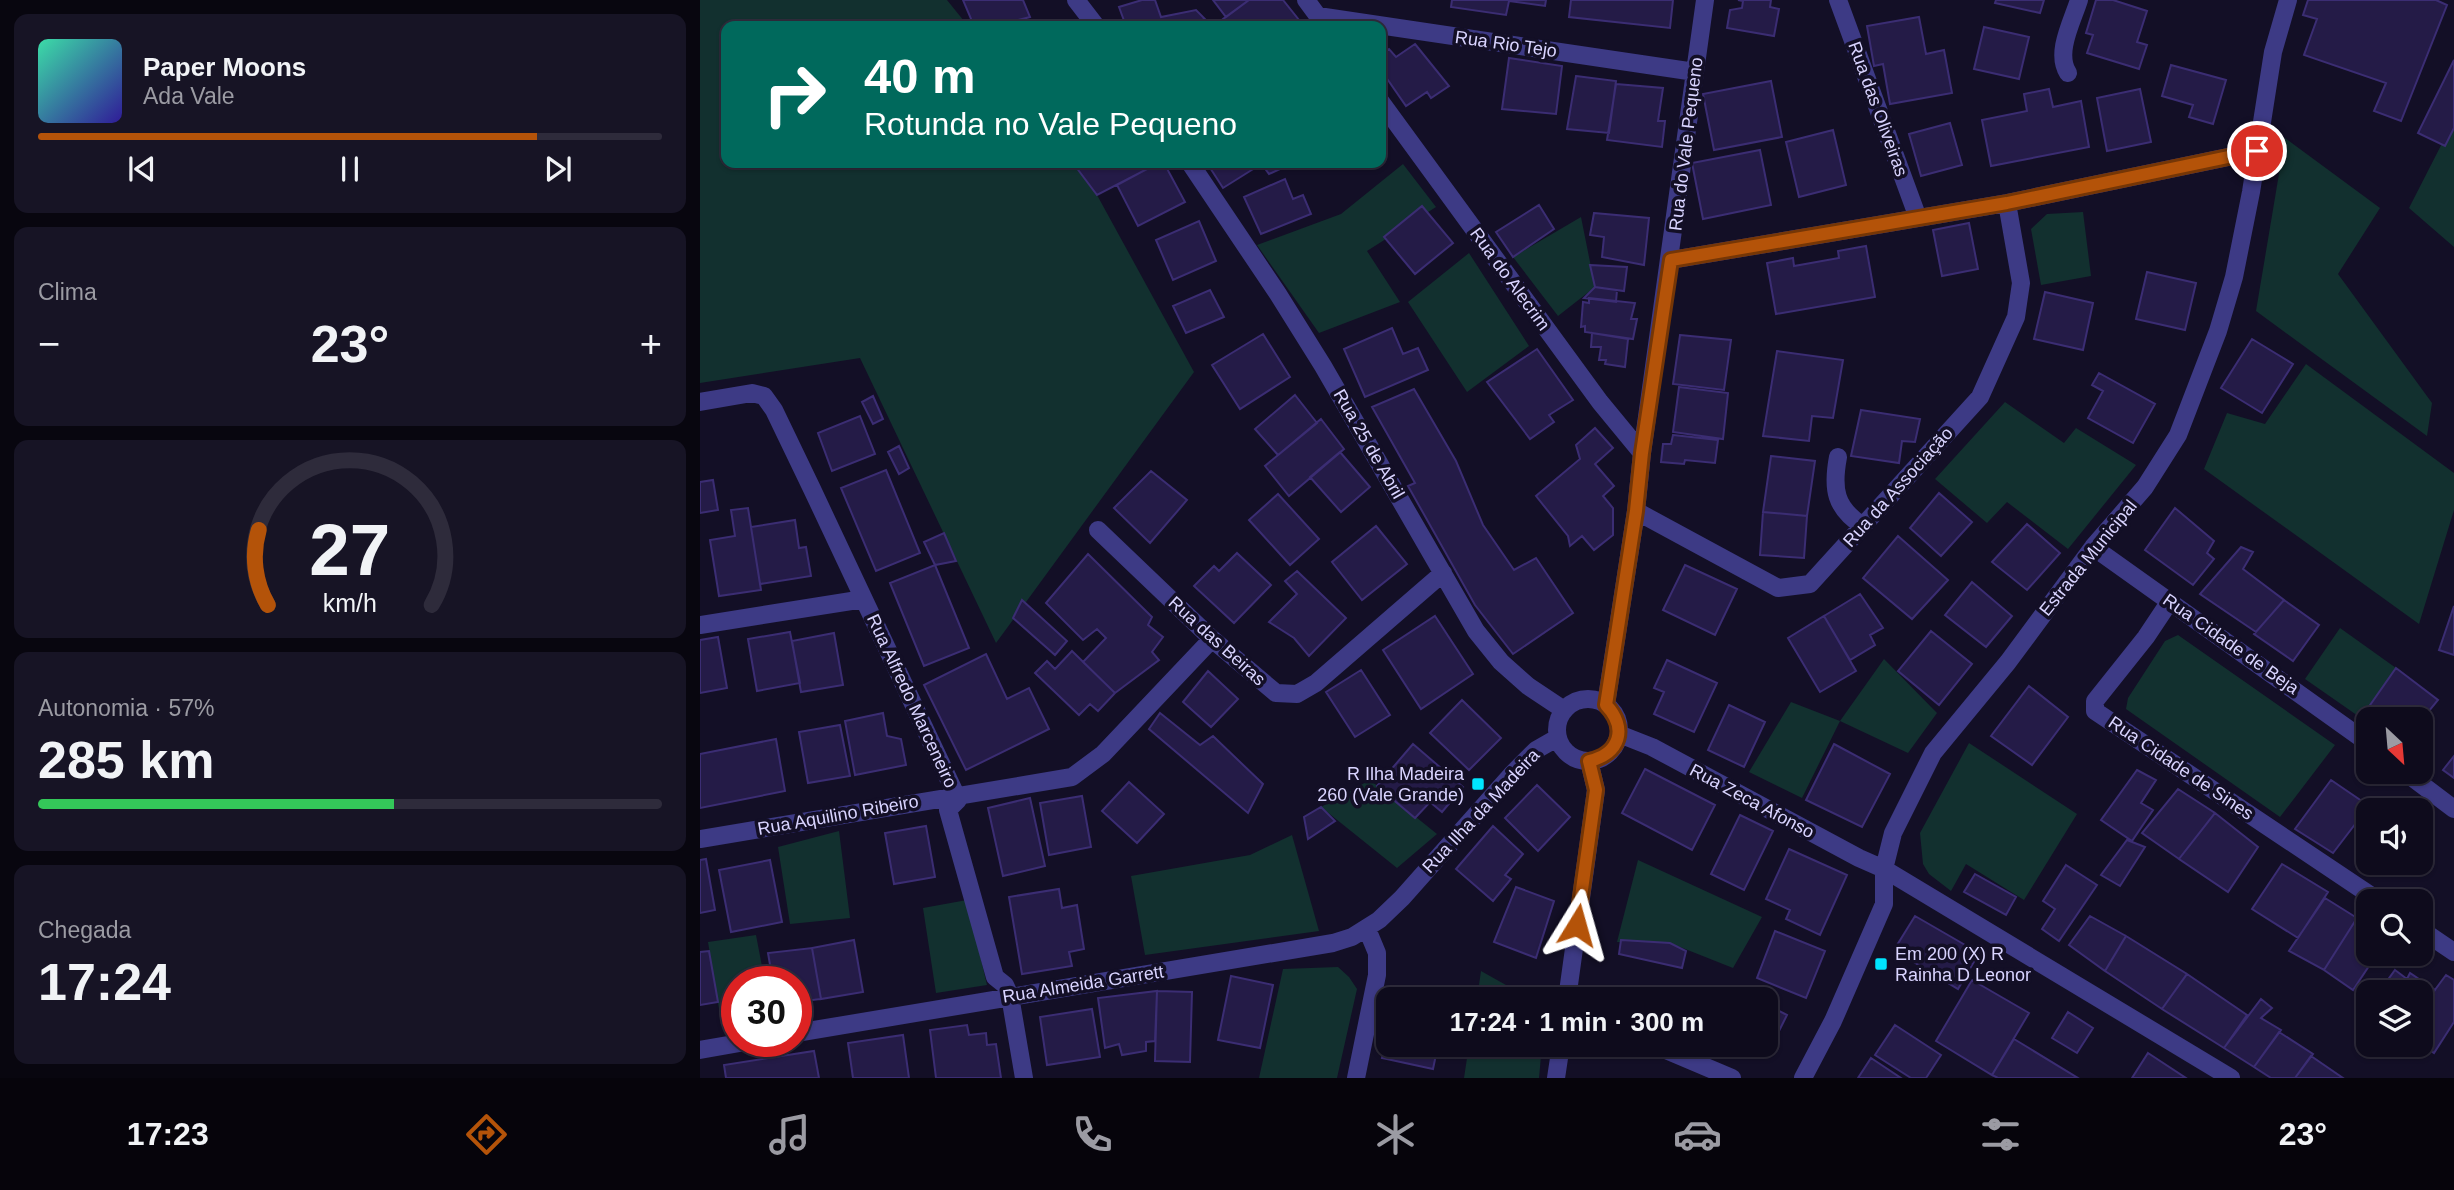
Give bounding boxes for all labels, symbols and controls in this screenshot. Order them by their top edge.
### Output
street label: Rua Rio Tejo [1454,27,1558,61]
street label: Rua das Oliveiras [1844,39,1912,179]
icon: right [749,49,840,140]
text: 40 m [864,49,976,103]
text: Paper Moons [143,52,306,82]
street label: Rua do Vale Pequeno [1665,56,1707,232]
text: Ada Vale [143,83,235,109]
text: Rotunda no Vale Pequeno [864,106,1237,142]
pin [2227,121,2287,181]
icon: arrive [2238,132,2276,170]
icon: previous [123,150,161,188]
icon: pause [331,150,369,188]
icon: next [539,150,577,188]
street label: Rua do Alecrim [1466,224,1554,334]
text: Clima [38,279,97,305]
text: 23° [311,315,389,373]
text: − [38,323,60,365]
text: + [640,323,662,365]
street label: Rua 25 de Abril [1330,386,1408,502]
street label: Rua da Associação [1839,423,1957,551]
street label: Estrada Municipal [2035,496,2141,620]
text: 27 [310,509,390,590]
text: km/h [323,589,377,617]
street label: Rua Cidade de Beja [2159,590,2304,699]
street label: Rua das Beiras [1165,592,1269,690]
street label: Rua Alfredo Marceneiro [863,611,961,791]
text: Autonomia · 57% [38,695,214,721]
north arrow [2356,707,2432,784]
map controls [2356,707,2433,1057]
street label: Rua Cidade de Sines [2105,712,2257,824]
text: 285 km [38,731,214,789]
street label: Rua Ilha da Madeira [1418,744,1544,877]
street label: Rua Zeca Afonso [1686,760,1818,842]
place label: R Ilha Madeira 260 (Vale Grande) [1317,764,1465,805]
marker: R Ilha Madeira 260 (Vale Grande) [1470,776,1486,792]
street label: Rua Aquilino Ribeiro [756,791,920,839]
button: sound [2356,798,2433,875]
position arrow [1540,888,1614,962]
button: search [2356,889,2433,966]
text: Chegada [38,917,131,943]
place label: Em 200 (X) R Rainha D Leonor [1895,944,2031,985]
text: 17:24 [38,953,171,1011]
marker: Em 200 (X) R Rainha D Leonor [1873,956,1889,972]
street label: Rua Almeida Garrett [1001,961,1165,1007]
speed limit sign: 30 [721,966,812,1057]
button: layers [2356,980,2433,1057]
text: 17:24 · 1 min · 300 m [1450,1007,1704,1037]
icon: directions [462,1110,511,1159]
icon: music [765,1110,814,1159]
icon: phone [1068,1110,1117,1159]
icon: climate [1371,1110,1420,1159]
icon: car [1673,1110,1722,1159]
icon: filters [1976,1110,2025,1159]
text: 17:23 [127,1116,209,1152]
text: 23° [2279,1116,2327,1152]

